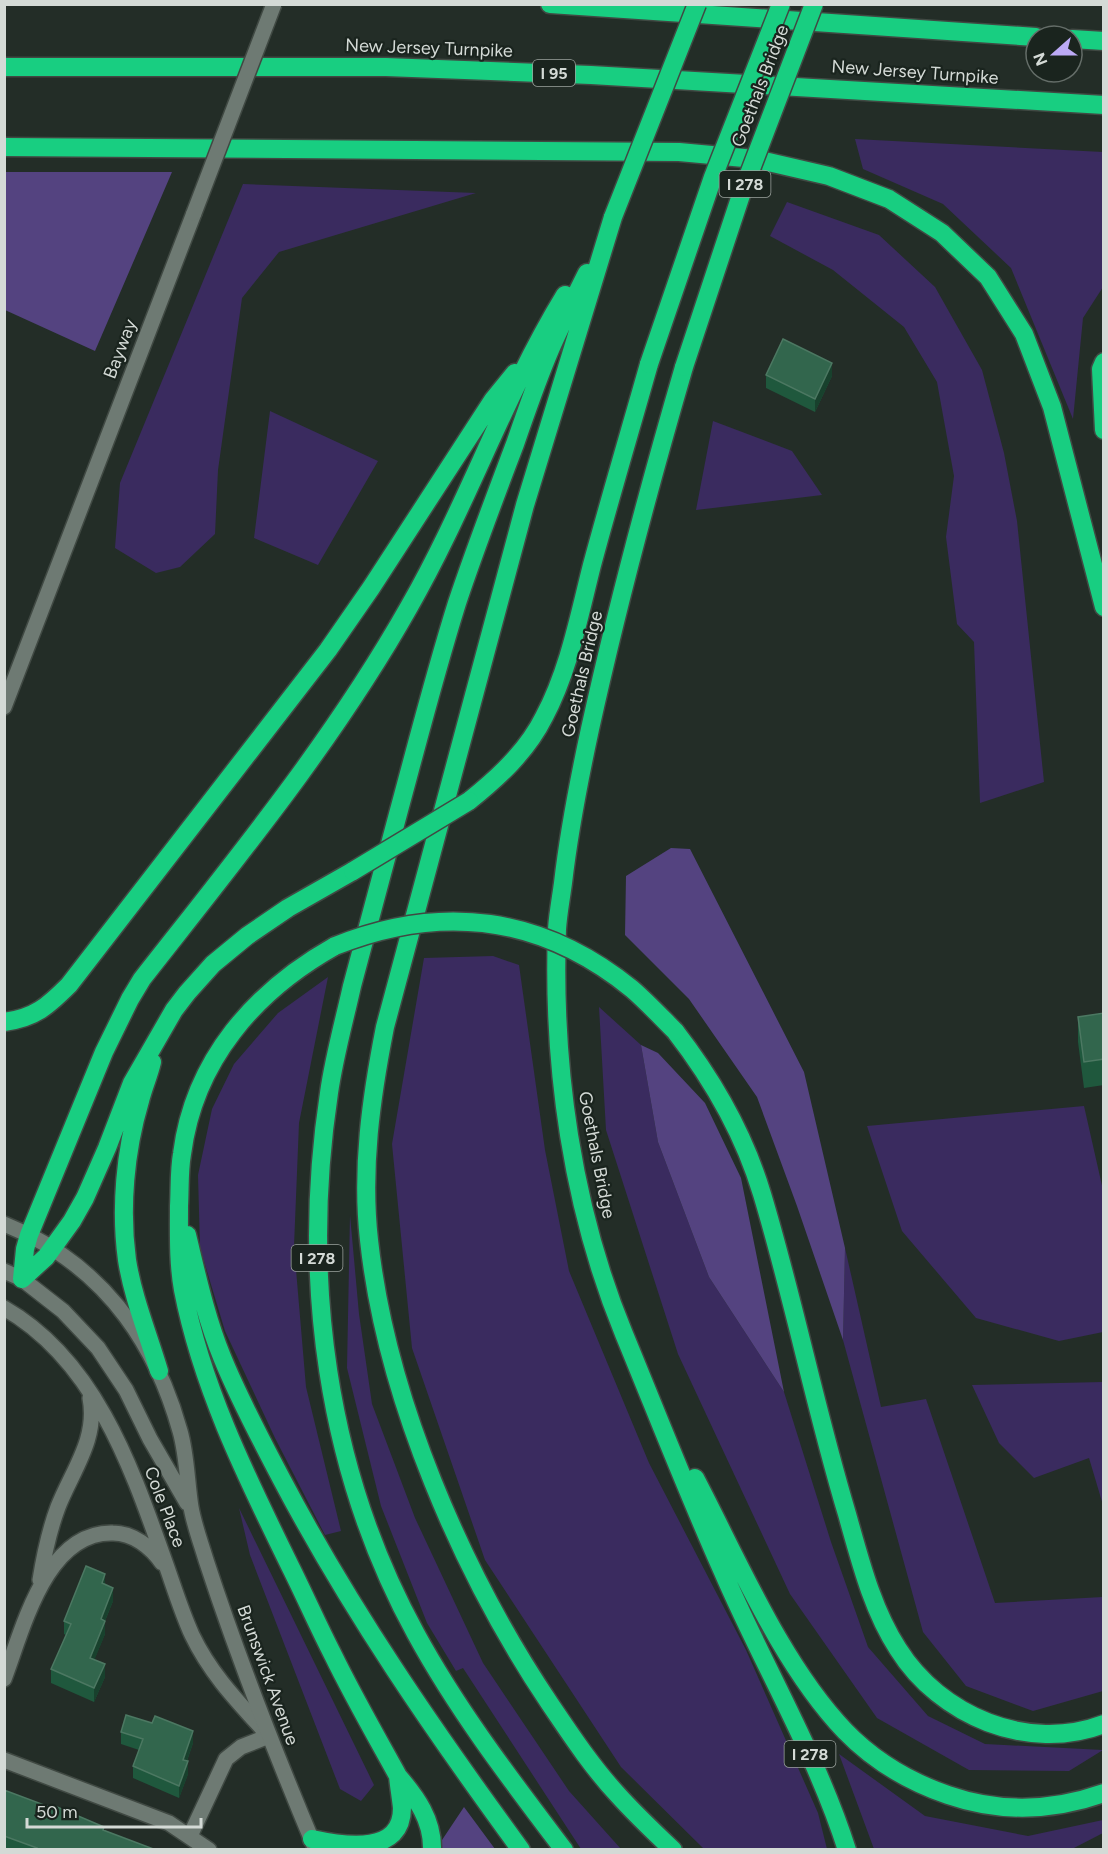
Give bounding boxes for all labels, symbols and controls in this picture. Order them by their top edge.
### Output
street label: Goethals Bridge [727,22,793,150]
north arrow [1024,24,1084,84]
street label: New Jersey Turnpike [345,34,513,62]
text: N [1029,50,1052,68]
street label: New Jersey Turnpike [831,55,1000,89]
road number: I 95 [533,60,575,86]
road number: I 278 [720,171,771,197]
street label: Bayway [99,316,142,382]
street label: Goethals Bridge [557,609,607,739]
street label: Goethals Bridge [574,1090,620,1221]
road number: I 278 [292,1245,342,1271]
street label: Cole Place [140,1463,191,1551]
street label: Brunswick Avenue [232,1602,304,1748]
road number: I 278 [784,1741,836,1767]
scale bar [27,1791,201,1829]
text: 50 m [36,1801,78,1823]

